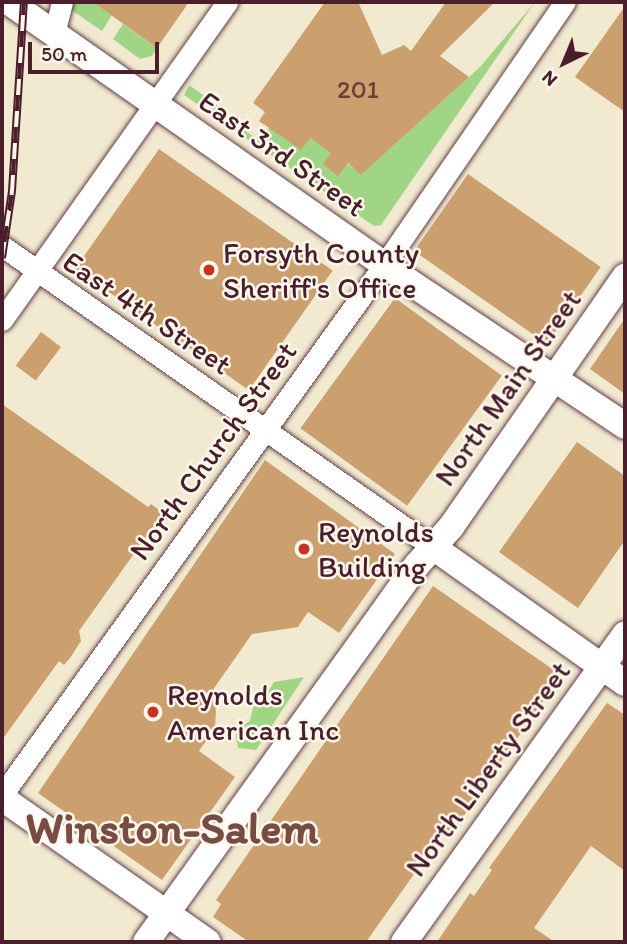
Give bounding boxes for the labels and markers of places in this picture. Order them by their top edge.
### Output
place label: Forsyth County Sheriff's Office [223,235,419,306]
marker: Forsyth County Sheriff's Office [201,262,217,278]
place label: Reynolds Building [318,514,434,584]
marker: Reynolds Building [296,541,312,557]
place label: Reynolds American Inc [167,677,340,748]
marker: Reynolds American Inc [145,704,161,720]

